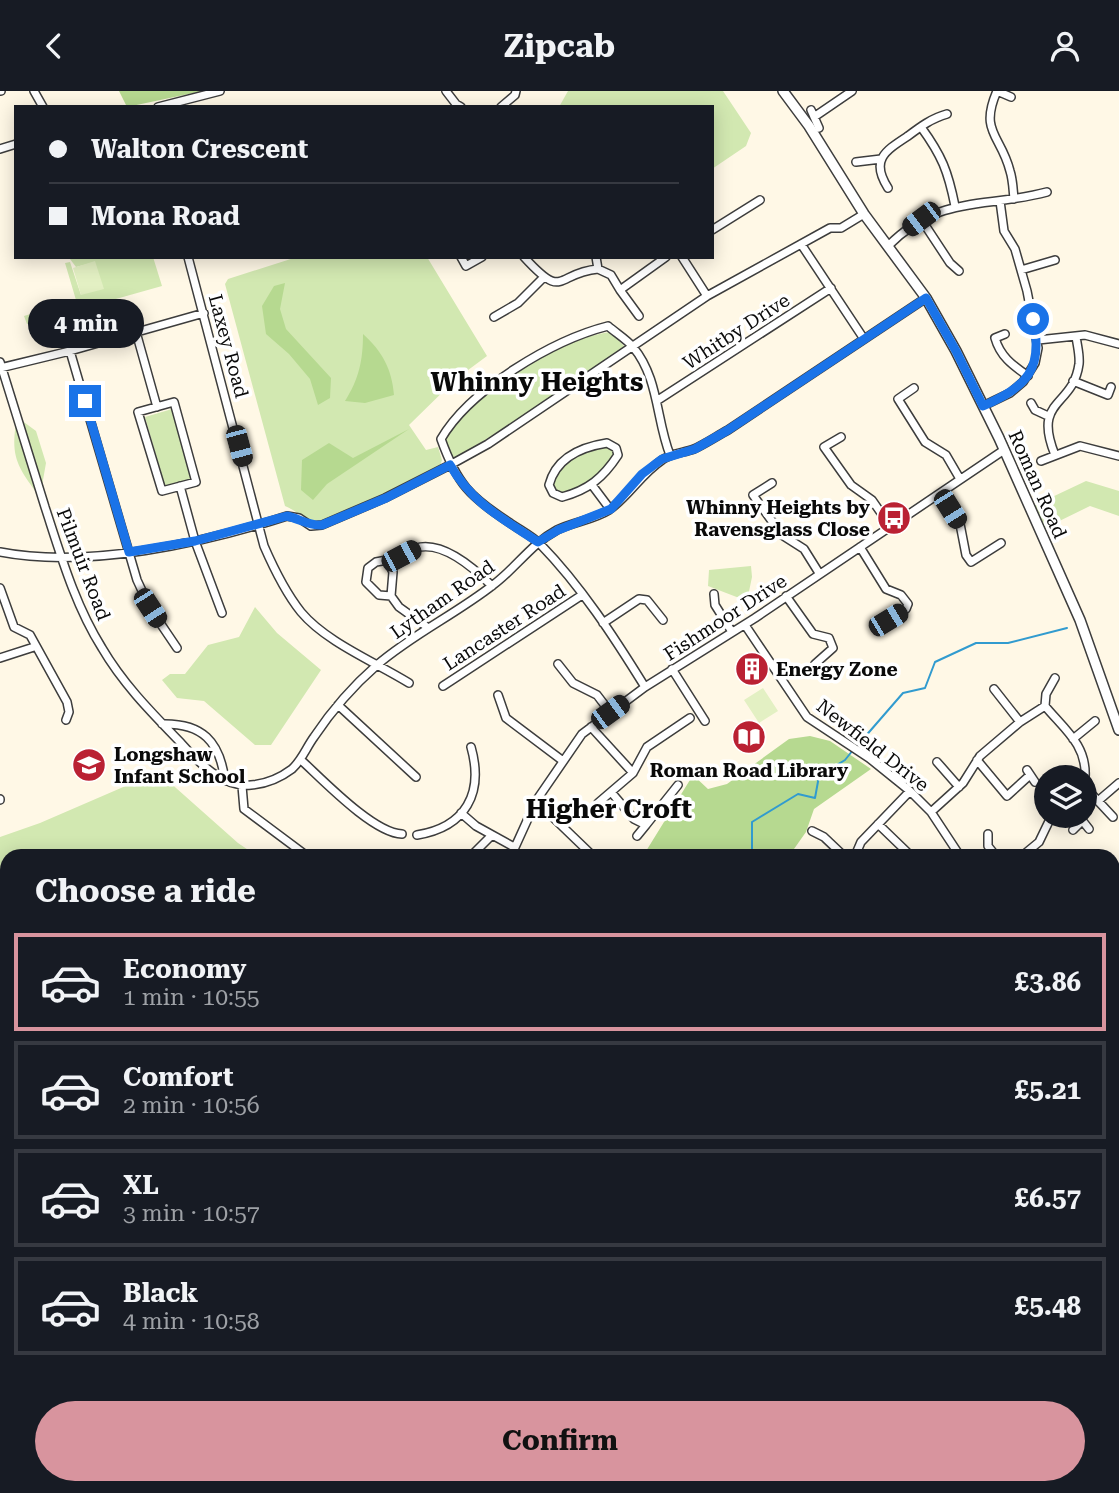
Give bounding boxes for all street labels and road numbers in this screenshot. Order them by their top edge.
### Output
street label: Whitby Drive [679,288,794,374]
street label: Laxey Road [204,292,253,400]
street label: Roman Road [1003,427,1072,542]
street label: Pilmuir Road [52,505,116,624]
street label: Lytham Road [386,555,499,644]
street label: Fishmoor Drive [660,569,791,666]
street label: Lancaster Road [439,579,570,675]
street label: Newfield Drive [812,694,934,796]

